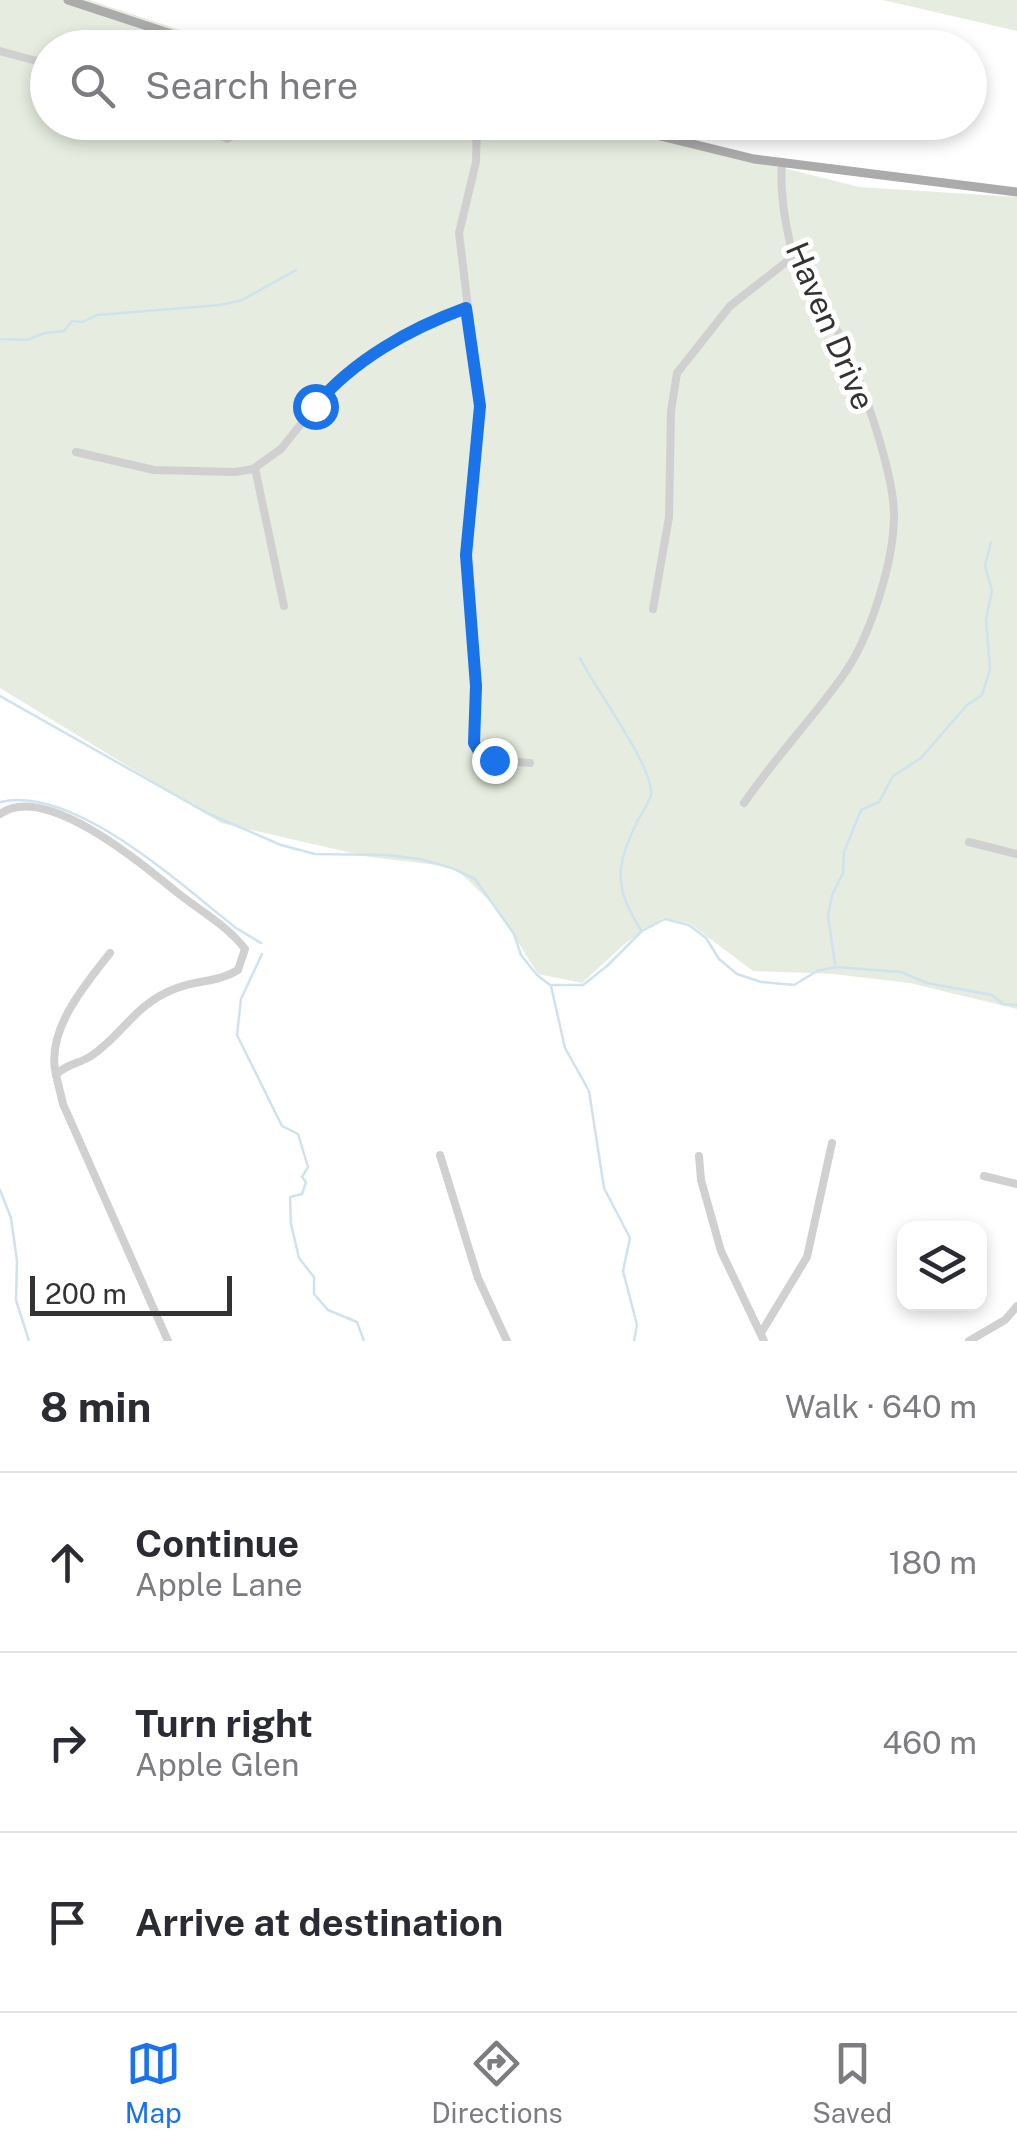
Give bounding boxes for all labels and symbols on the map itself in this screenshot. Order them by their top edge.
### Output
street label: Haven Drive [779,237,882,415]
route start [293,384,339,430]
route end [472,738,518,784]
scale bar [30,1271,232,1316]

